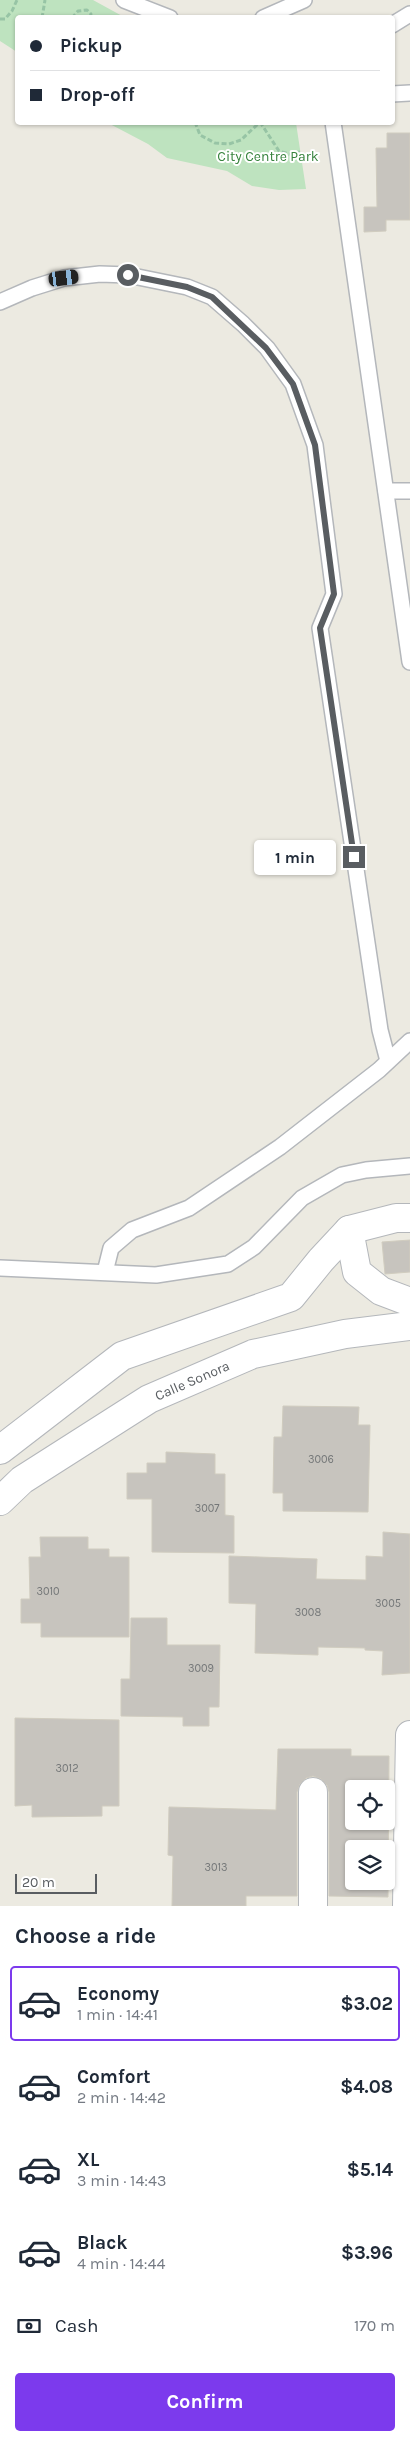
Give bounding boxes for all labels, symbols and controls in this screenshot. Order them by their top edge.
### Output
text: Pickup [60,35,122,57]
text: Drop-off [60,84,135,106]
park label: City Centre Park [217,148,319,165]
route start [117,264,139,286]
car [48,269,79,287]
callout: 1 min [254,840,336,874]
route end [343,846,365,868]
text: 1 min [275,848,315,867]
street label: Calle Sonora [152,1357,232,1404]
house number: 3006 [308,1453,334,1466]
house number: 3007 [195,1502,219,1515]
house number: 3010 [36,1585,60,1598]
house number: 3005 [375,1597,401,1610]
house number: 3008 [295,1606,321,1619]
house number: 3009 [188,1662,214,1675]
house number: 3012 [55,1762,79,1775]
map controls [345,1780,395,1890]
button: locate [345,1780,395,1830]
button: layers [345,1840,395,1890]
house number: 3013 [204,1861,228,1874]
scale bar [15,1871,98,1894]
text: 20 m [22,1874,55,1891]
text: Choose a ride [15,1923,156,1949]
icon: car [17,1981,62,2026]
text: Economy [77,1983,159,2005]
text: $3.02 [340,1993,393,2015]
text: 1 min · 14:41 [77,2005,158,2024]
icon: car [17,2064,62,2109]
text: Comfort [77,2066,151,2088]
text: $4.08 [340,2076,393,2098]
text: 2 min · 14:42 [77,2088,166,2107]
icon: car [17,2147,62,2192]
text: XL [77,2149,99,2171]
text: $5.14 [347,2159,393,2181]
text: 3 min · 14:43 [77,2171,166,2190]
icon: car [17,2230,62,2275]
text: Black [77,2232,128,2254]
text: $3.96 [341,2242,393,2264]
text: 4 min · 14:44 [77,2254,165,2273]
icon: cash [15,2312,43,2340]
text: Cash [55,2315,99,2337]
text: 170 m [354,2316,395,2335]
button: Confirm [15,2373,395,2431]

